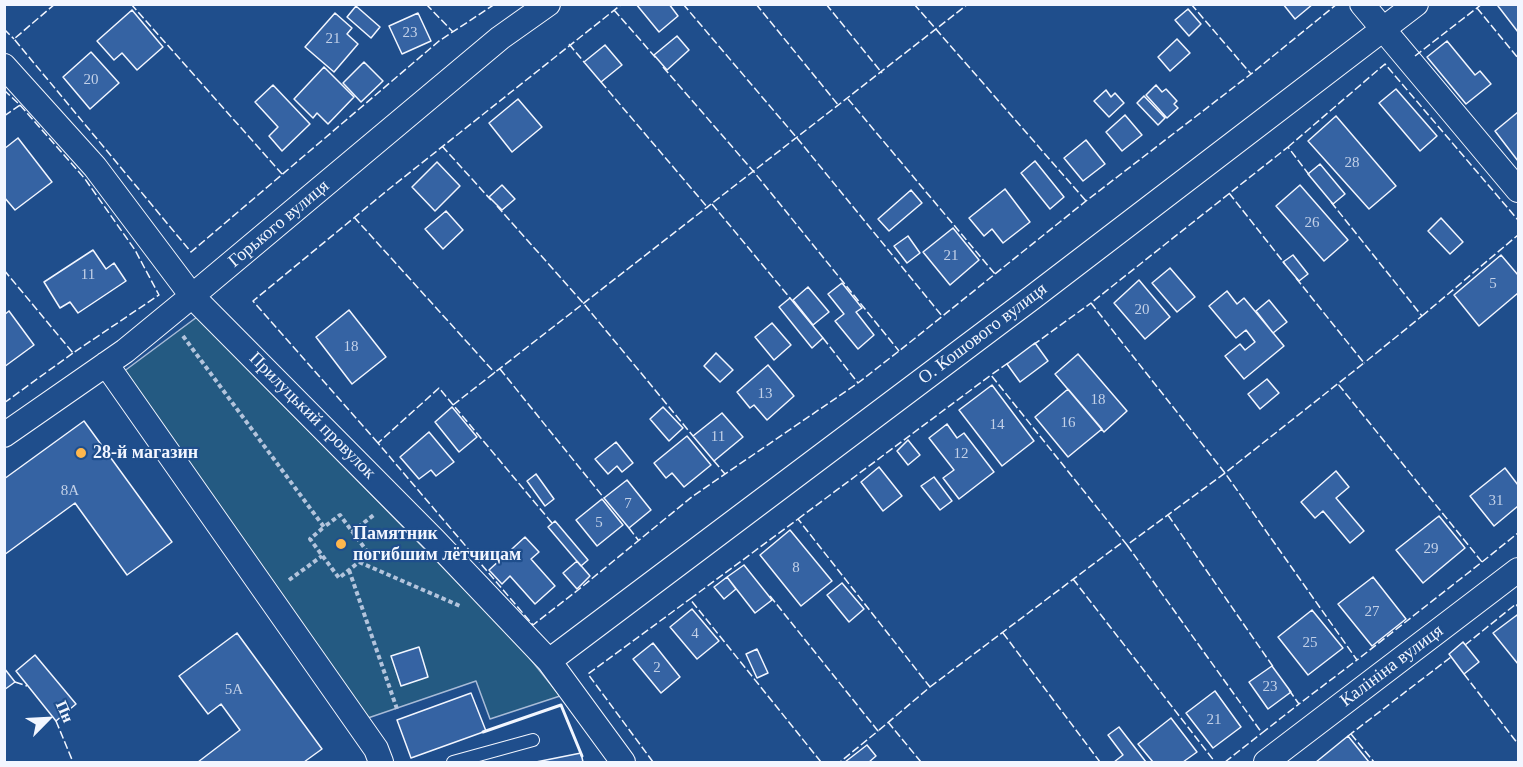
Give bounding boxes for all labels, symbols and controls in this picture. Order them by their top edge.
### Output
house number: 23 [402,24,418,42]
house number: 21 [326,30,340,48]
house number: 20 [84,71,98,89]
house number: 28 [1344,154,1360,172]
street label: Горького вулиця [224,176,334,272]
house number: 26 [1304,214,1320,232]
house number: 21 [944,247,958,265]
house number: 11 [81,266,95,284]
house number: 5 [1489,275,1497,293]
street label: О. Кошового вулиця [914,279,1052,389]
house number: 20 [1134,301,1150,319]
house number: 18 [344,338,358,356]
street label: Прилуцький провулок [244,348,380,484]
house number: 13 [758,385,772,403]
house number: 18 [1090,391,1106,409]
house number: 16 [1060,414,1076,432]
house number: 14 [990,416,1004,434]
house number: 11 [711,428,725,446]
place label: 28-й магазин [93,442,198,464]
house number: 12 [954,445,968,463]
marker: 28-й магазин [74,446,88,460]
house number: 8А [61,482,79,500]
house number: 31 [1488,492,1504,510]
house number: 7 [624,495,632,513]
house number: 5 [595,514,603,532]
place label: Памятник погибшим лётчицам [353,523,521,566]
marker: Памятник погибшим лётчицам [334,537,348,551]
house number: 29 [1424,540,1438,558]
house number: 8 [792,559,800,577]
house number: 27 [1364,603,1380,621]
street label: Калініна вулиця [1336,620,1448,712]
house number: 4 [691,625,699,643]
house number: 25 [1302,634,1318,652]
house number: 2 [653,659,661,677]
house number: 23 [1262,678,1278,696]
house number: 5А [225,681,243,699]
north arrow [18,689,78,749]
text: Пн [53,698,77,725]
house number: 21 [1206,711,1222,729]

